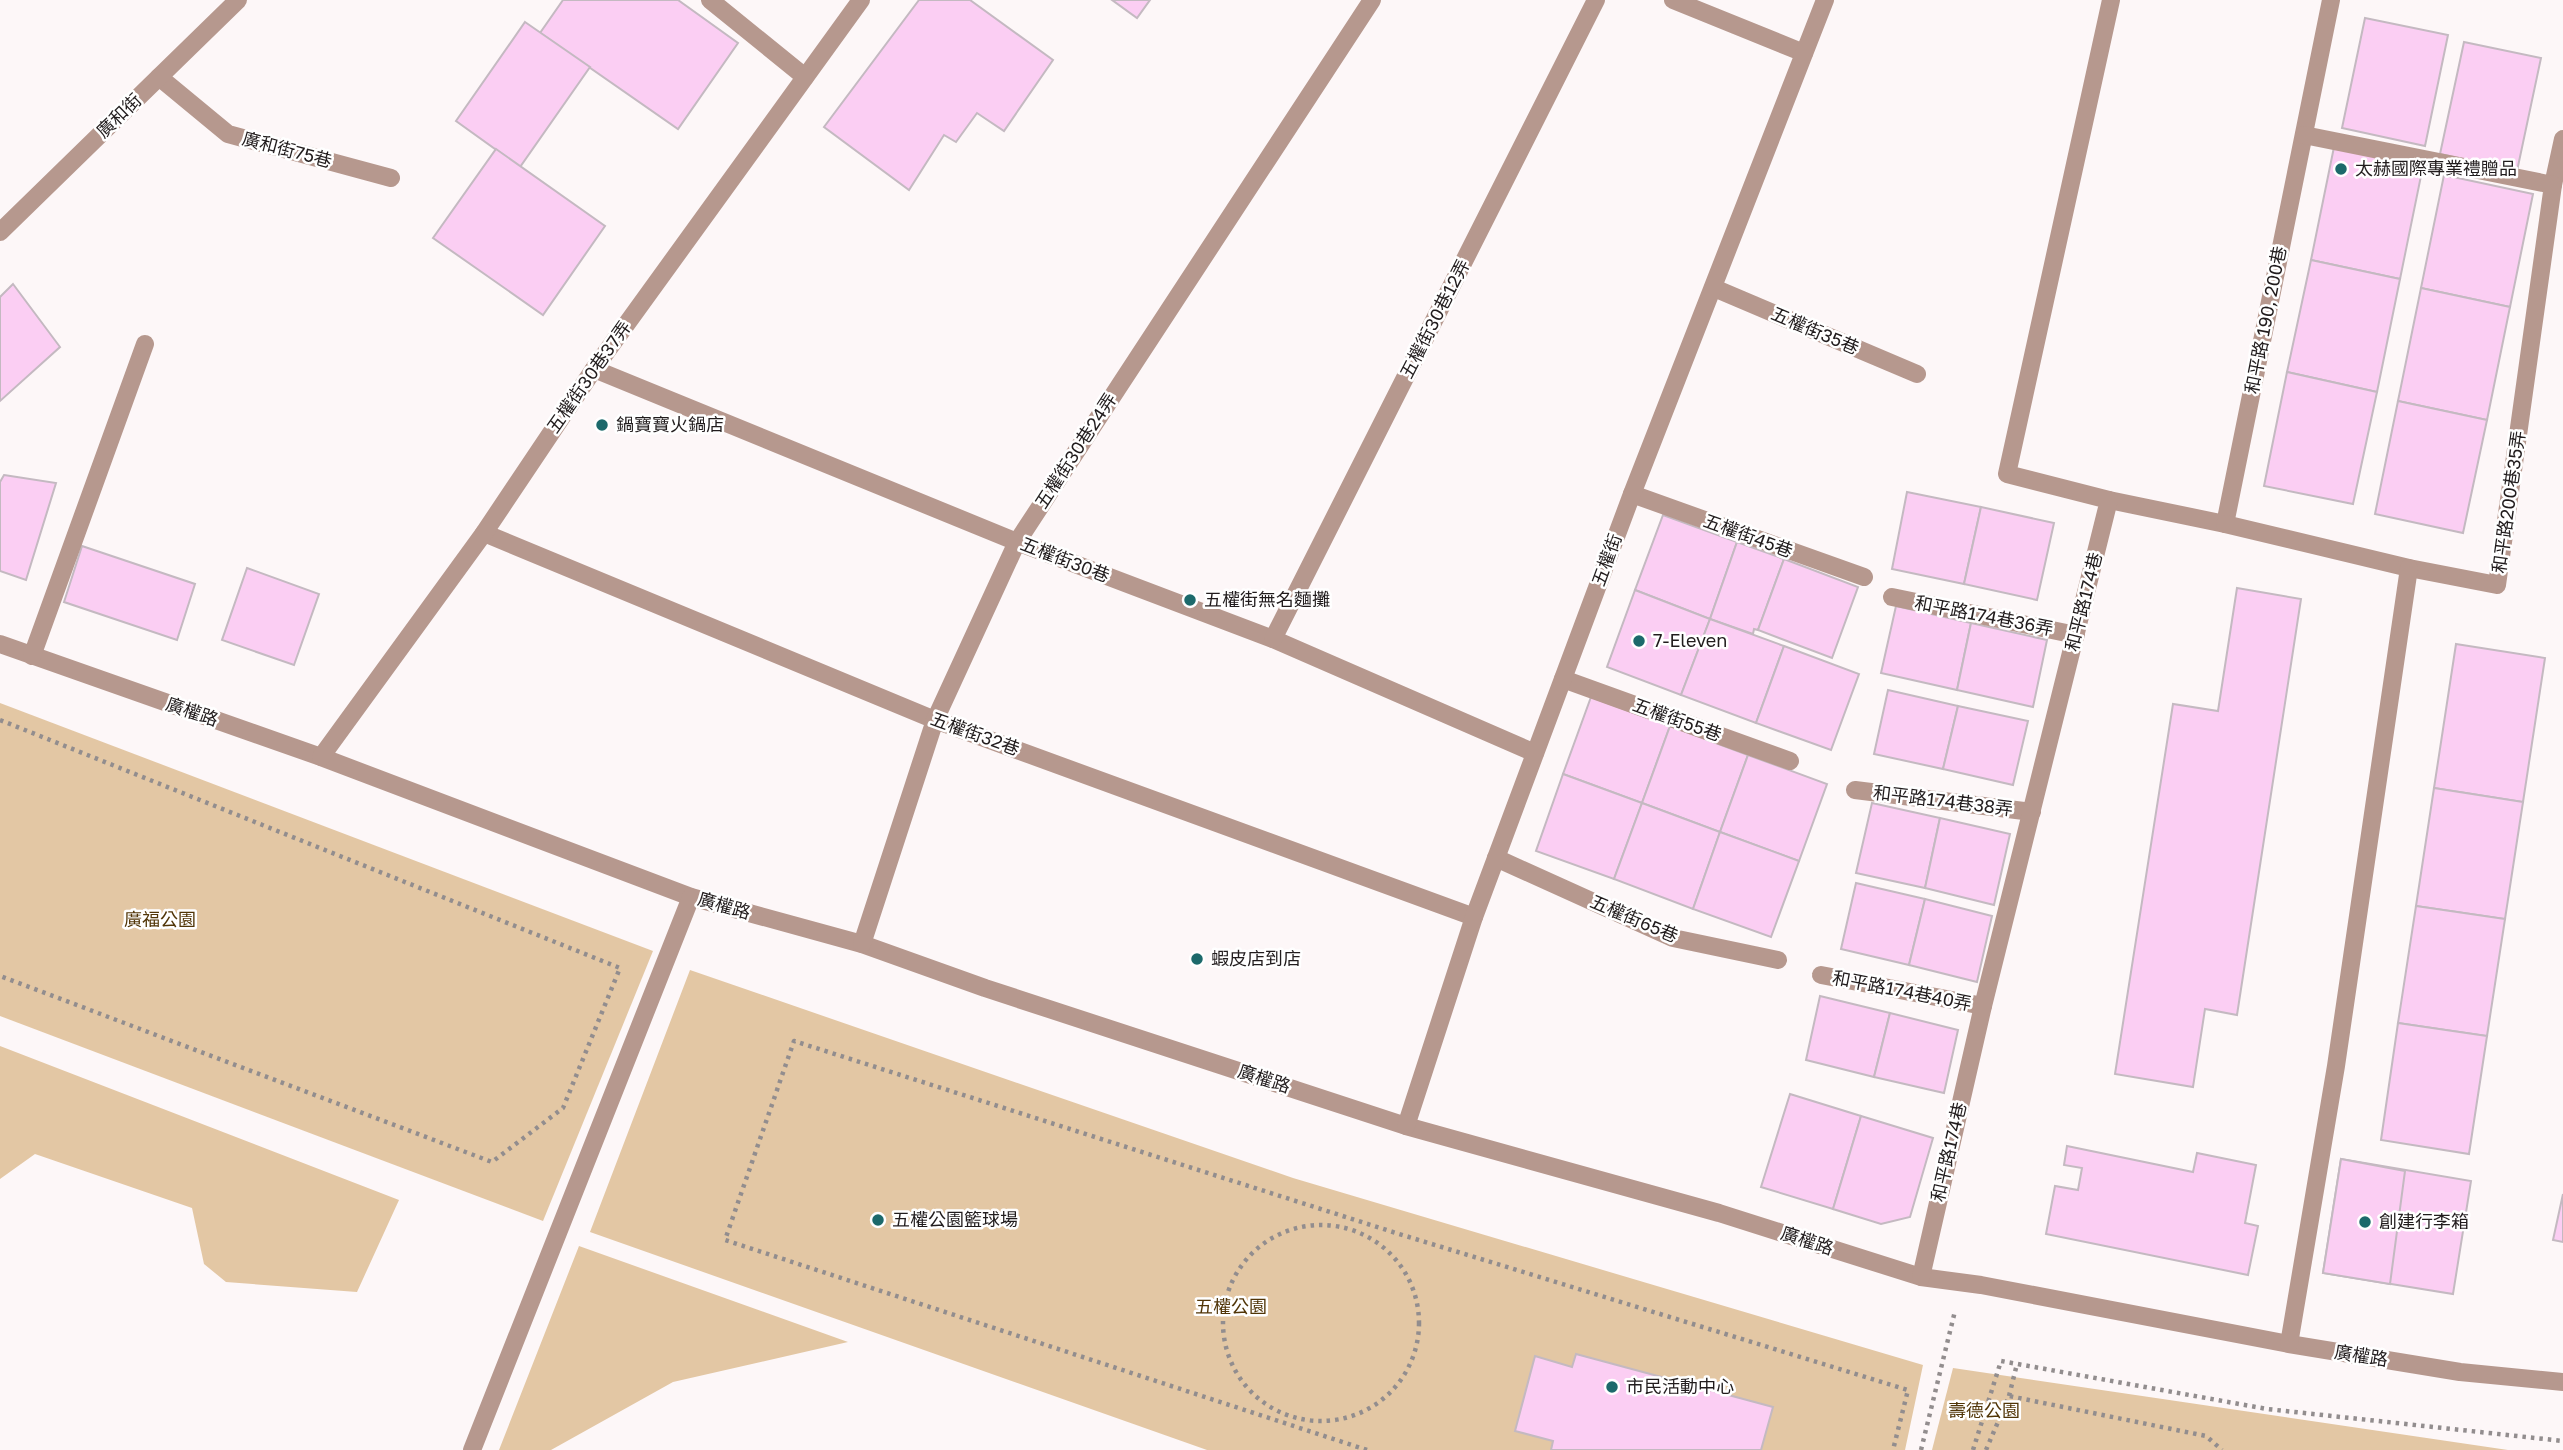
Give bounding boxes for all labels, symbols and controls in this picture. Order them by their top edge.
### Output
street label: 廣和街 [91,89,145,142]
street label: 廣和街75巷 [240,127,335,172]
place label: 太赫國際專業禮贈品 [2355,157,2517,179]
marker: 太赫國際專業禮贈品 [2333,161,2349,177]
street label: 和平路 190, 200巷 [2240,244,2290,396]
street label: 五權街30巷12弄 [1395,255,1474,382]
street label: 五權街35巷 [1768,302,1862,358]
street label: 五權街30巷37弄 [541,316,635,437]
street label: 五權街30巷24弄 [1030,389,1121,512]
place label: 鍋寶寶火鍋店 [616,413,724,435]
marker: 鍋寶寶火鍋店 [594,417,610,433]
street label: 和平路200巷35弄 [2487,429,2529,575]
street label: 五權街45巷 [1701,509,1796,561]
street label: 五權街 [1586,531,1626,589]
street label: 五權街30巷 [1018,532,1113,586]
street label: 和平路174巷 [2060,550,2106,654]
place label: 五權街無名麵攤 [1204,588,1330,610]
street label: 和平路174巷36弄 [1913,591,2055,639]
marker: 五權街無名麵攤 [1182,592,1198,608]
place label: 7-Eleven [1653,629,1727,651]
marker: 7-Eleven [1631,633,1647,649]
street label: 廣權路 [163,692,221,730]
street label: 五權街55巷 [1630,693,1725,745]
street label: 五權街32巷 [928,707,1023,759]
street label: 和平路174巷38弄 [1872,781,2014,820]
street label: 廣權路 [695,887,753,923]
street label: 五權街65巷 [1587,890,1682,946]
park label: 廣福公園 [124,908,196,930]
place label: 蝦皮店到店 [1211,947,1301,969]
marker: 蝦皮店到店 [1189,951,1205,967]
street label: 和平路174巷40弄 [1831,966,1974,1014]
street label: 廣權路 [1235,1059,1293,1097]
street label: 和平路174巷 [1926,1100,1970,1204]
place label: 五權公園籃球場 [892,1208,1018,1230]
place label: 創建行李箱 [2379,1210,2469,1232]
marker: 五權公園籃球場 [870,1212,886,1228]
marker: 創建行李箱 [2357,1214,2373,1230]
street label: 廣權路 [1778,1221,1836,1259]
park label: 五權公園 [1195,1295,1267,1317]
street label: 廣權路 [2333,1340,2390,1370]
place label: 市民活動中心 [1626,1375,1734,1397]
marker: 市民活動中心 [1604,1379,1620,1395]
park label: 壽德公園 [1948,1399,2020,1421]

